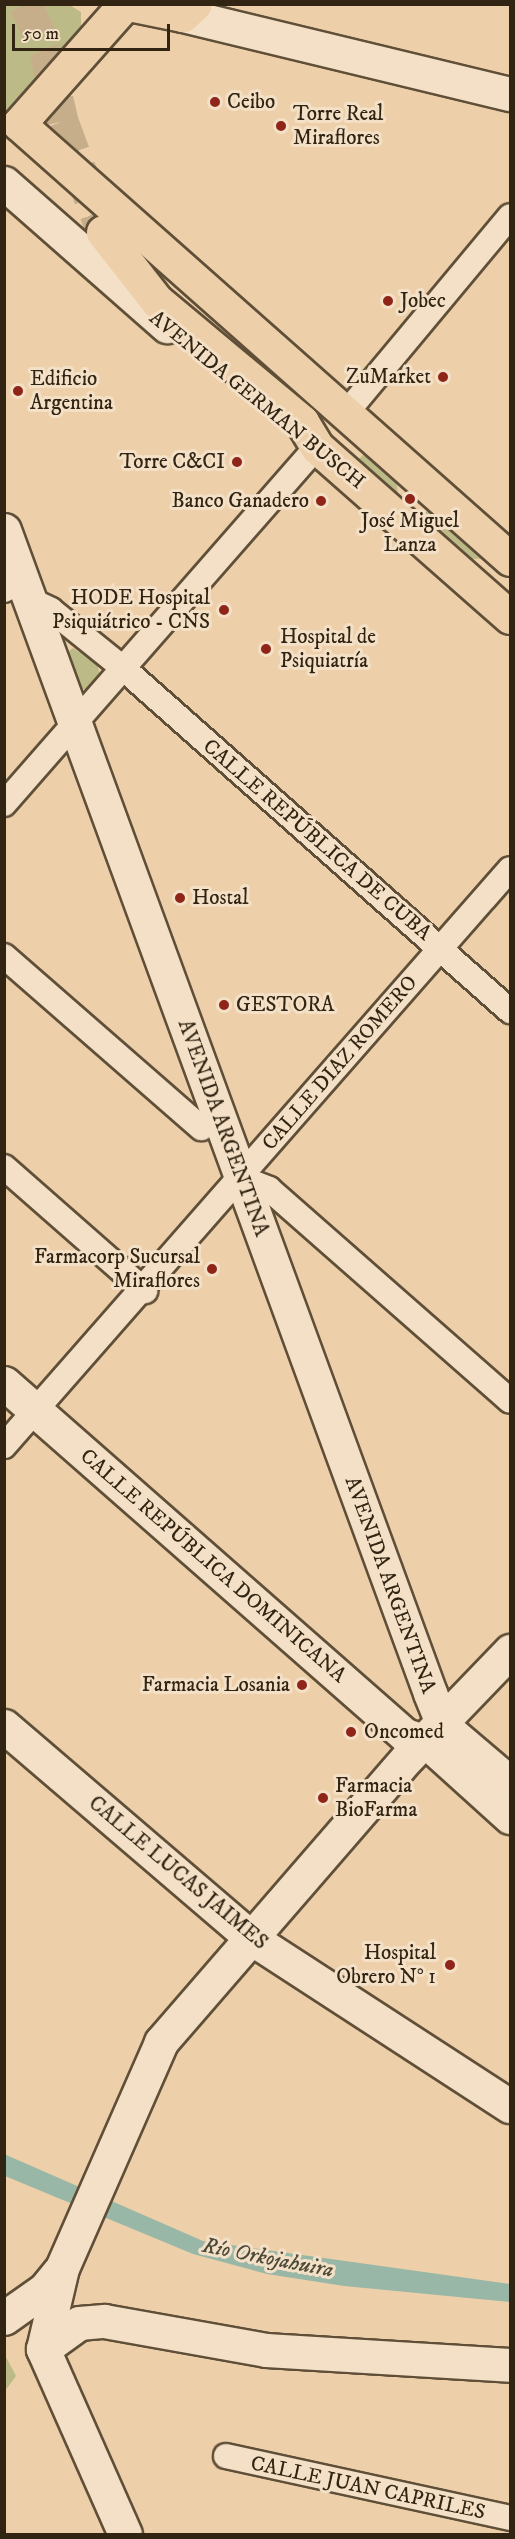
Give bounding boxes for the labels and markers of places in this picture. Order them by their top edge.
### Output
place label: Ceibo [227,89,275,115]
marker: Ceibo [208,95,222,109]
place label: Torre Real Miraflores [293,101,383,151]
marker: Torre Real Miraflores [274,119,288,133]
place label: Jobec [400,288,446,314]
marker: Jobec [381,294,395,308]
place label: ZuMarket [346,364,431,390]
place label: Edificio Argentina [30,366,113,416]
marker: ZuMarket [436,370,450,384]
marker: Edificio Argentina [11,384,25,398]
place label: Torre C&CI [120,449,225,475]
marker: Torre C&CI [230,455,244,469]
place label: Banco Ganadero [171,488,309,514]
marker: José Miguel Lanza [403,492,417,506]
marker: Banco Ganadero [314,494,328,508]
place label: José Miguel Lanza [361,508,459,558]
place label: HODE Hospital Psiquiátrico - CNS [52,585,210,635]
marker: HODE Hospital Psiquiátrico - CNS [215,601,233,619]
place label: Hospital de Psiquiatría [280,624,376,674]
marker: Hospital de Psiquiatría [257,640,275,658]
place label: Hostal [192,885,248,911]
marker: Hostal [173,891,187,905]
place label: GESTORA [236,992,334,1018]
marker: GESTORA [217,998,231,1012]
place label: Farmacorp Sucursal Miraflores [34,1244,200,1294]
marker: Farmacorp Sucursal Miraflores [205,1262,219,1276]
place label: Farmacia Losania [142,1672,290,1698]
marker: Farmacia Losania [295,1678,309,1692]
place label: Oncomed [364,1719,444,1745]
marker: Oncomed [342,1723,360,1741]
place label: Farmacia BioFarma [335,1773,417,1823]
marker: Farmacia BioFarma [316,1791,330,1805]
place label: Hospital Obrero N° 1 [336,1940,436,1990]
marker: Hospital Obrero N° 1 [441,1956,459,1974]

